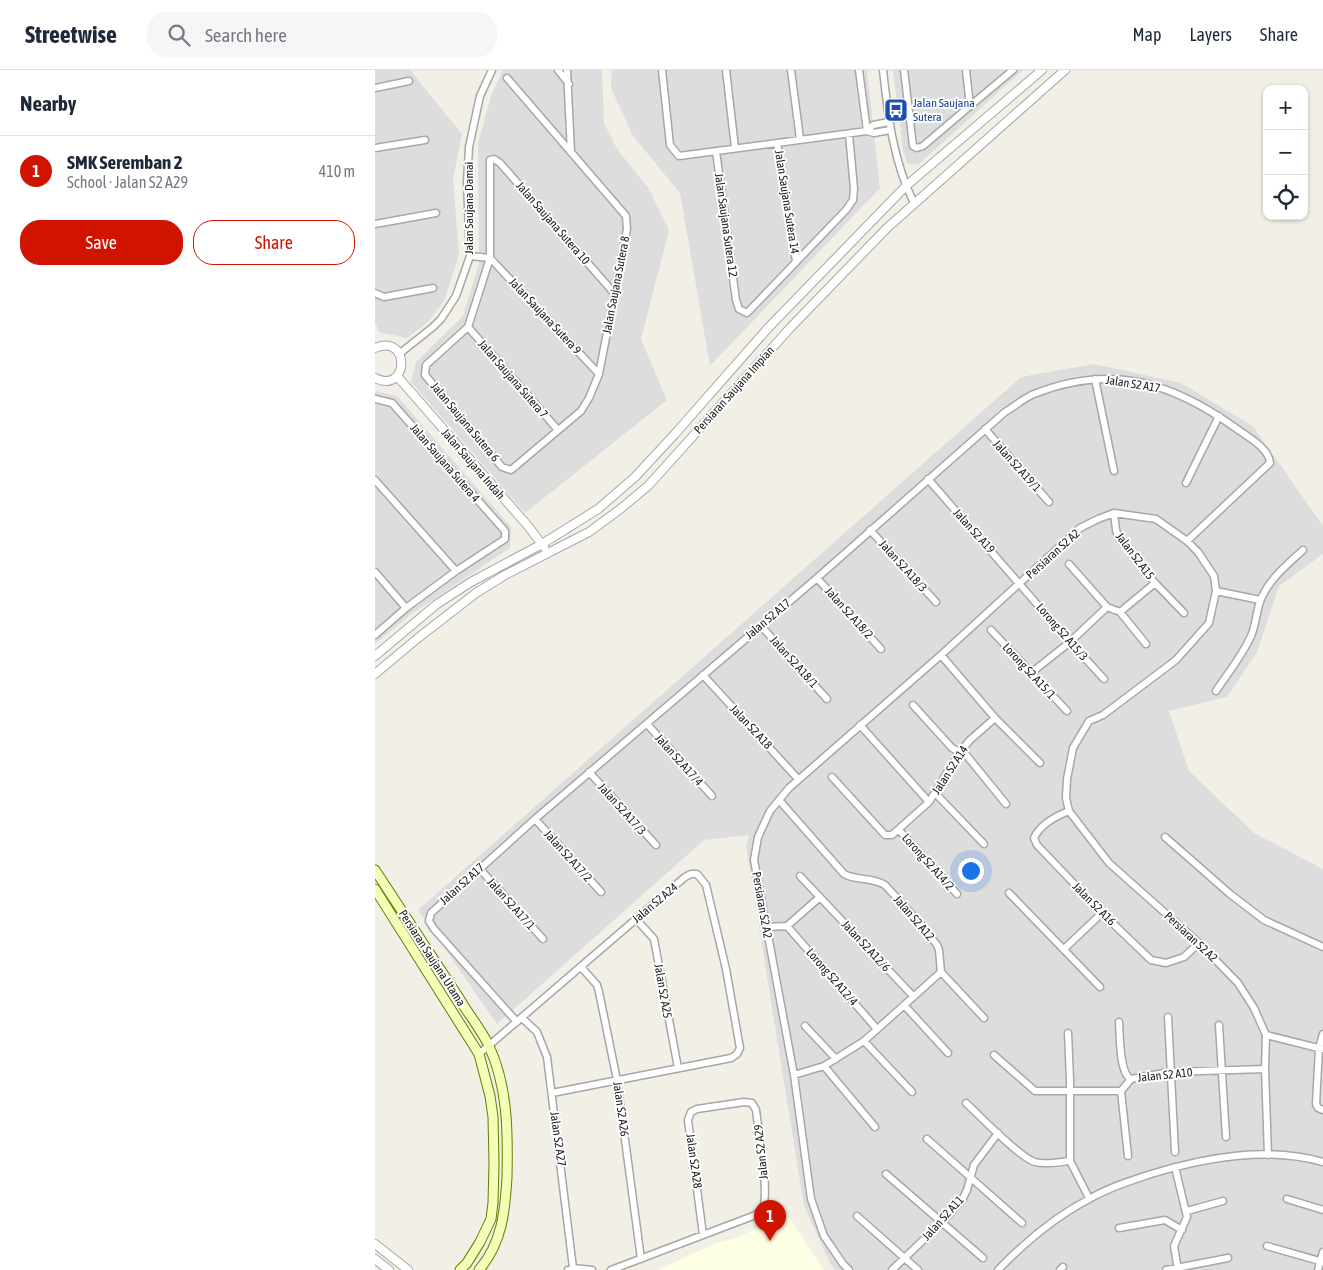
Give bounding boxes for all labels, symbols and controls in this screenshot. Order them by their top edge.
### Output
search box [147,12,497,57]
text: Streetwise [25,21,117,48]
icon: search [165,21,193,49]
text: Search here [205,24,287,46]
text: Map [1132,24,1161,45]
text: Layers [1189,24,1232,45]
text: Share [1260,24,1298,45]
map controls [1263,85,1308,220]
button: + [1263,85,1308,130]
text: Nearby [20,91,76,115]
place label: Jalan Saujana Sutera [913,96,975,124]
bus stop icon: Jalan Saujana Sutera [883,97,909,123]
button: − [1263,130,1308,175]
street label: Jalan Saujana Sutera 14 [772,149,802,255]
text: SMK Seremban 2 [67,151,183,173]
text: 1 [32,162,40,180]
text: 410 m [319,162,355,180]
street label: Jalan Saujana Damai [462,162,476,254]
street label: Jalan Saujana Sutera 12 [712,172,740,278]
text: School · Jalan S2 A29 [67,173,188,191]
button: locate [1263,175,1308,220]
street label: Jalan Saujana Sutera 10 [513,179,593,267]
button: Save [20,220,183,265]
button: Share [193,220,355,265]
street label: Jalan Saujana Sutera 8 [600,235,632,335]
street label: Jalan Saujana Sutera 9 [506,275,584,357]
street label: Jalan Saujana Sutera 7 [475,337,551,421]
street label: Persiaran Saujana Impian [691,343,777,437]
street label: Jalan S2 A17 [1105,373,1162,395]
street label: Jalan Saujana Sutera 6 [428,379,502,465]
street label: Jalan Saujana Sutera 4 [407,421,483,505]
street label: Jalan Saujana Indah [438,426,508,502]
street label: Jalan S2 A19/1 [990,437,1044,495]
street label: Jalan S2 A19 [950,506,998,556]
street label: Persiaran S2 A2 [1023,526,1083,582]
street label: Jalan S2 A15 [1113,530,1157,582]
street label: Jalan S2 A18/3 [876,537,930,595]
street label: Jalan S2 A18/2 [822,584,876,642]
street label: Jalan S2 A17 [742,596,794,642]
street label: Lorong S2 A15/3 [1033,601,1091,663]
street label: Jalan S2 A18/1 [767,633,821,691]
street label: Lorong S2 A15/1 [1000,640,1059,702]
street label: Jalan S2 A18 [727,702,775,752]
street label: Jalan S2 A17/4 [652,731,706,789]
street label: Jalan S2 A14 [929,743,971,797]
street label: Jalan S2 A17/3 [595,780,649,838]
street label: Jalan S2 A17/2 [541,827,595,885]
street label: Lorong S2 A14/2 [899,831,957,893]
your location [958,858,984,884]
street label: Jalan S2 A17 [437,860,487,908]
street label: Persiaran S2 A2 [749,871,775,939]
street label: Jalan S2 A17/1 [484,875,538,933]
street label: Jalan S2 A24 [629,880,681,926]
street label: Jalan S2 A16 [1070,880,1119,929]
street label: Jalan S2 A12 [891,893,937,943]
street label: Persiaran Saujana Utama [396,907,468,1009]
street label: Persiaran S2 A2 [1162,909,1220,965]
street label: Jalan S2 A12/6 [839,918,893,975]
street label: Lorong S2 A12/4 [803,946,861,1009]
street label: Jalan S2 A25 [651,963,675,1019]
street label: Jalan S2 A10 [1137,1065,1193,1085]
street label: Jalan S2 A26 [610,1081,632,1138]
street label: Jalan S2 A27 [547,1111,569,1168]
street label: Jalan S2 A29 [751,1124,771,1180]
street label: Jalan S2 A28 [683,1133,705,1190]
street label: Jalan S2 A11 [919,1193,967,1243]
pin: 1 [754,1200,786,1241]

